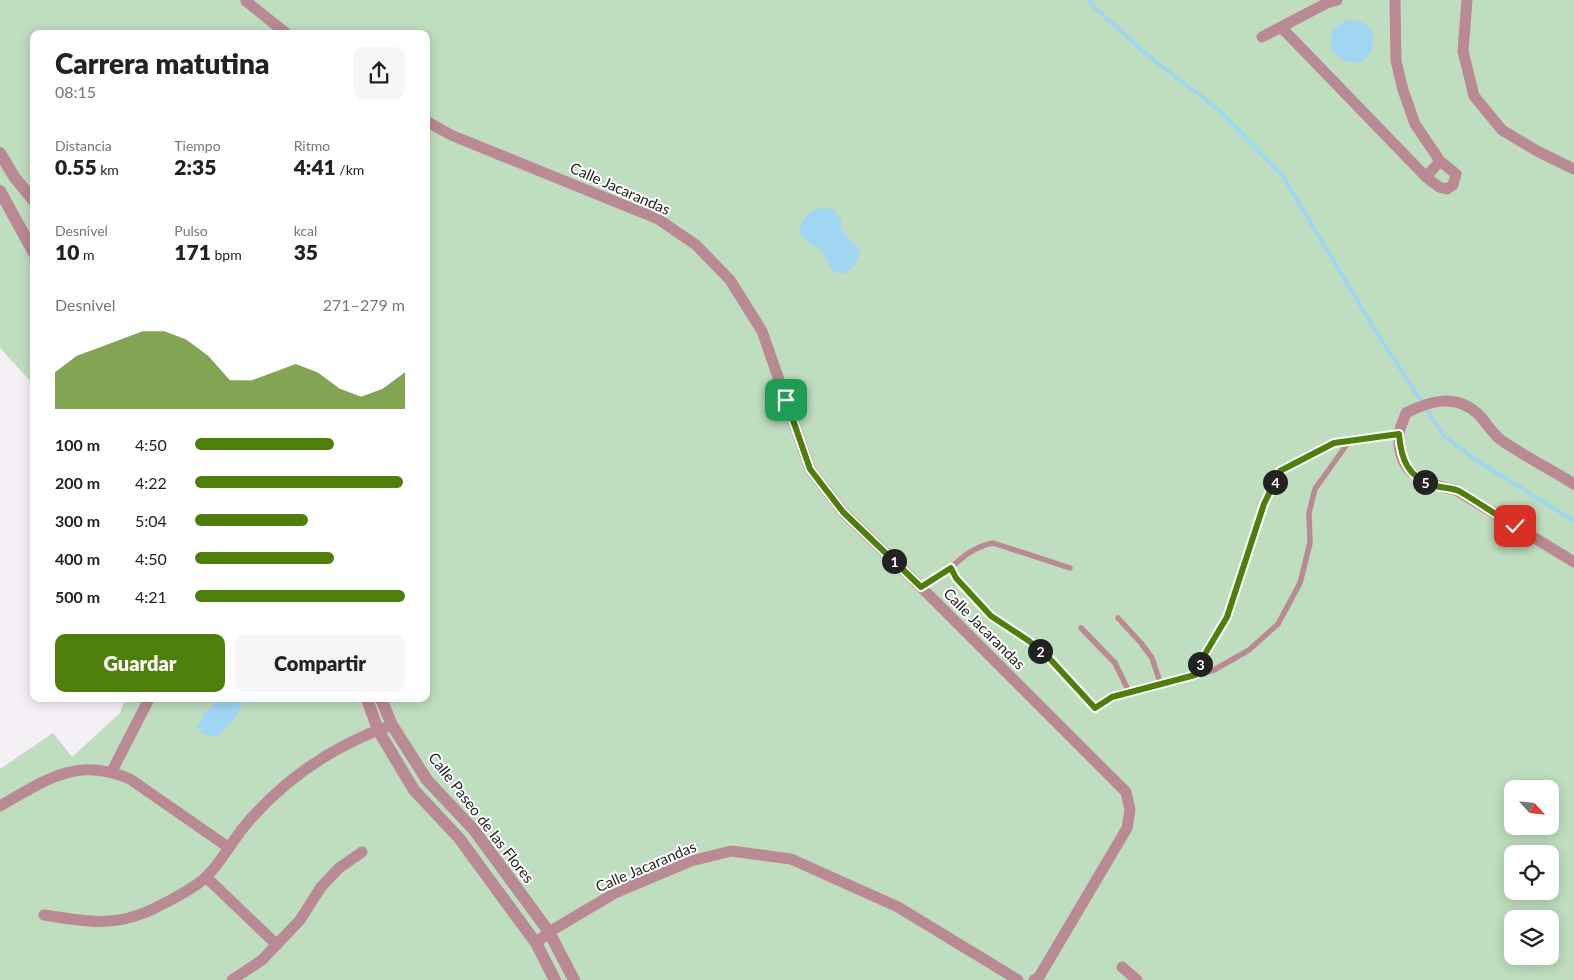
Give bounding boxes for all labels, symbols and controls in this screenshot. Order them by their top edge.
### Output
text: Carrera matutina [55,46,270,80]
button: share [353,47,405,99]
text: 08:15 [55,82,96,101]
text: Distancia [55,137,112,154]
text: Tiempo [174,137,221,154]
text: Ritmo [294,137,330,154]
text: 0.55 [55,154,97,179]
text: 2:35 [174,154,216,179]
text: 4:41 [294,154,336,179]
street label: Calle Jacarandas [568,158,673,218]
text: km [97,161,119,178]
text: /km [336,161,364,178]
text: Desnivel [55,222,108,239]
text: Pulso [174,222,208,239]
text: kcal [294,222,317,239]
text: 10 [55,239,79,264]
text: 171 [174,239,211,264]
text: 35 [294,239,318,264]
text: m [79,246,94,263]
text: bpm [211,246,242,263]
text: Desnivel [55,295,115,314]
text: 271–279 m [323,295,405,314]
pin [765,379,807,421]
icon: arrive [772,386,800,414]
text: 100 m [55,435,100,454]
text: 4:50 [135,435,167,454]
pin: 4 [1262,470,1288,494]
pin: 5 [1412,470,1438,494]
text: 200 m [55,473,100,492]
text: 4:22 [135,473,167,492]
text: 4 [1271,474,1280,491]
text: 5 [1421,474,1430,491]
pin [1494,505,1536,547]
text: 300 m [55,511,100,530]
text: 5:04 [135,511,167,530]
icon: check [1501,512,1529,540]
pin: 1 [882,548,906,574]
text: 400 m [55,549,100,568]
text: 4:50 [135,549,167,568]
text: 1 [890,553,899,570]
street label: Calle Jacarandas [940,584,1029,673]
text: 500 m [55,587,100,606]
text: 4:21 [135,587,167,606]
button: Guardar [55,634,225,692]
button: Compartir [235,634,405,692]
pin: 2 [1028,638,1052,664]
text: 2 [1036,643,1045,660]
pin: 3 [1188,652,1212,676]
text: 3 [1196,656,1205,673]
street label: Calle Paseo de las Flores [425,749,538,886]
north arrow [1504,780,1559,835]
map controls [1504,780,1559,965]
street label: Calle Jacarandas [593,837,699,895]
button: locate [1504,845,1559,900]
button: layers [1504,910,1559,965]

